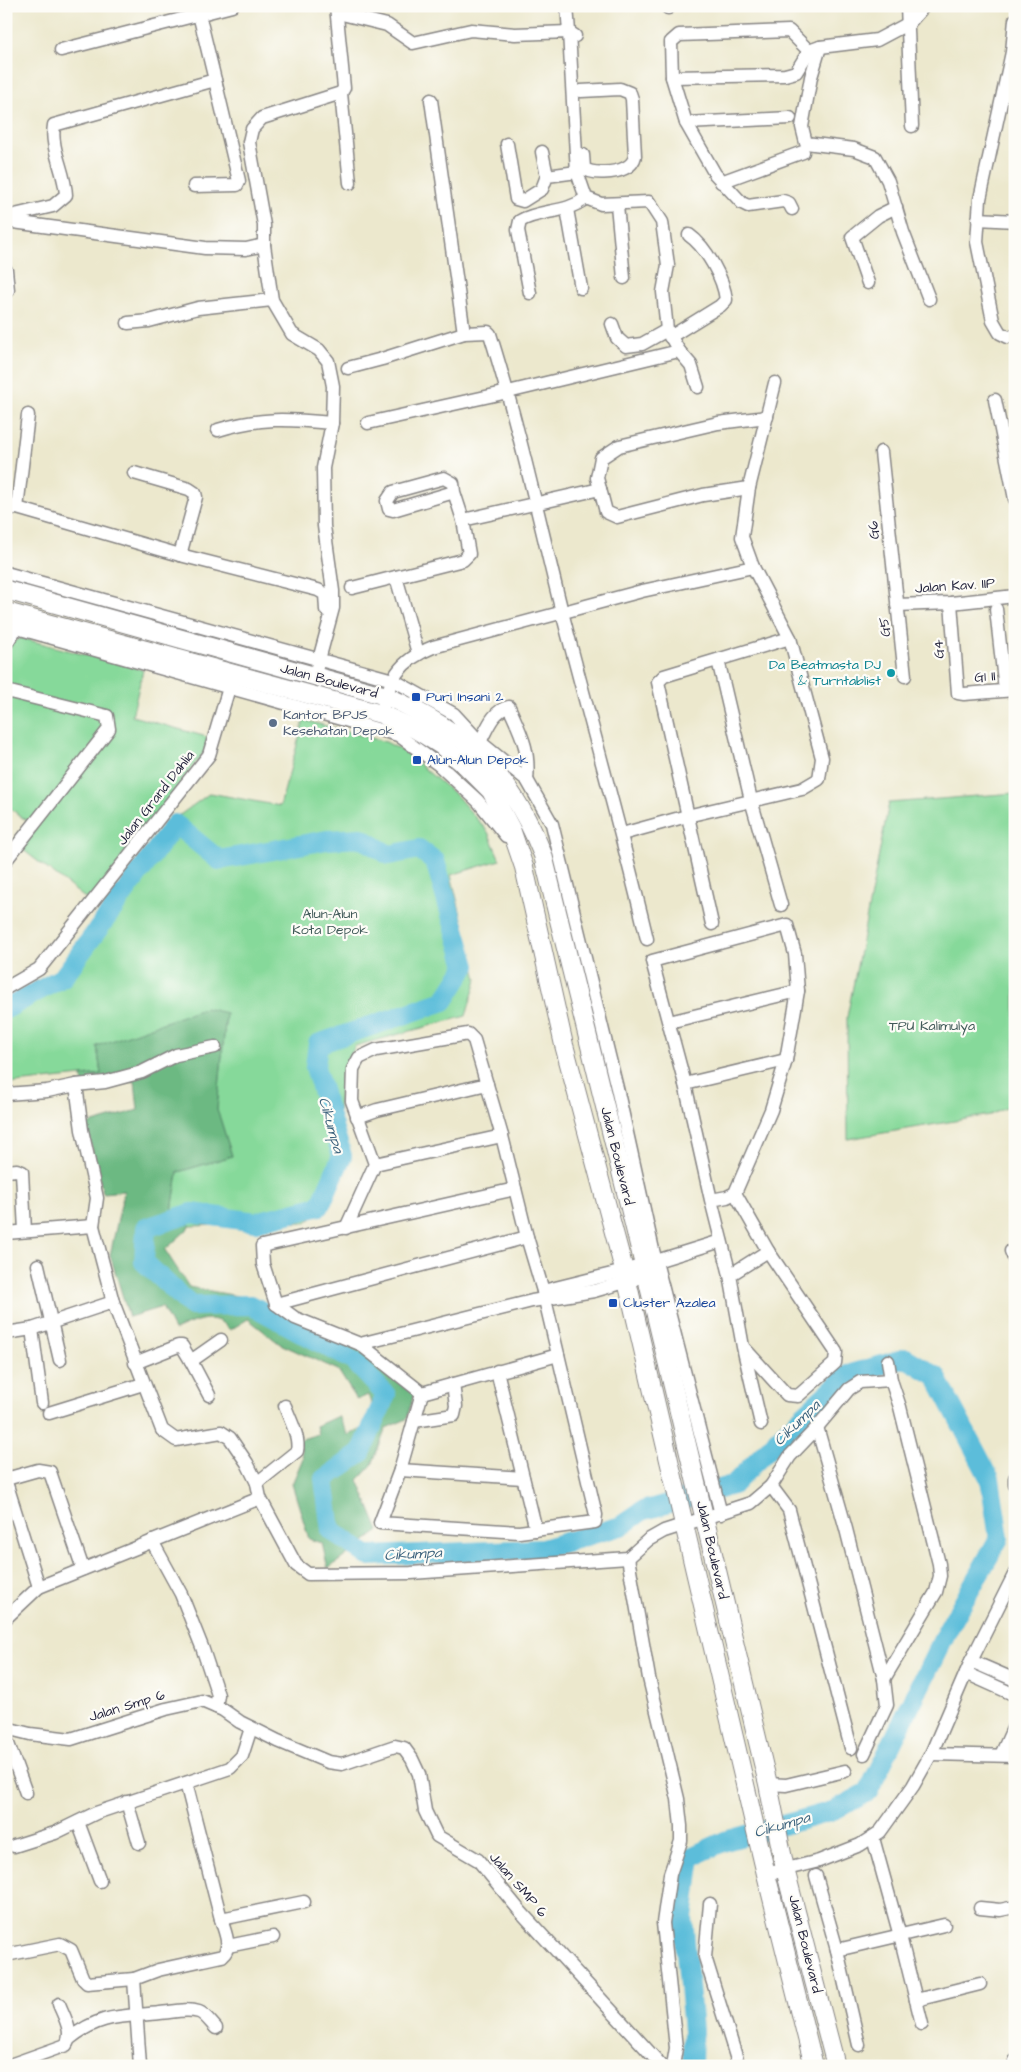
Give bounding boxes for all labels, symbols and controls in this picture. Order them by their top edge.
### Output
street label: G6 [863,520,885,540]
street label: Jalan Kav. IIP [914,573,996,599]
street label: G5 [874,616,896,638]
street label: G4 [928,638,950,659]
place label: Da Beatmasta DJ & Turntablist [769,655,882,691]
street label: Jalan Boulevard [278,658,380,704]
street label: G1 II [974,666,996,688]
marker: Da Beatmasta DJ & Turntablist [885,667,897,679]
place label: Puri Insani 2 [426,687,504,707]
marker: Puri Insani 2 [410,691,422,703]
place label: Kantor BPJS Kesehatan Depok [283,705,394,741]
marker: Kantor BPJS Kesehatan Depok [267,717,279,729]
street label: Jalan Grand Dahlia [113,746,199,850]
place label: Alun-Alun Depok [427,750,529,770]
marker: Alun-Alun Depok [411,754,423,766]
park label: Alun-Alun Kota Depok [292,904,368,940]
park label: TPU Kalimulya [889,1016,975,1036]
water label: Cikumpa [313,1095,349,1157]
street label: Jalan Boulevard [595,1105,639,1207]
place label: Cluster Azalea [623,1293,716,1313]
marker: Cluster Azalea [607,1297,619,1309]
water label: Cikumpa [769,1395,826,1450]
street label: Jalan Boulevard [691,1499,733,1601]
water label: Cikumpa [384,1542,444,1566]
street label: Jalan Smp 6 [87,1685,168,1727]
water label: Cikumpa [752,1807,814,1843]
street label: Jalan SMP 6 [484,1848,552,1922]
street label: Jalan Boulevard [783,1893,827,1995]

